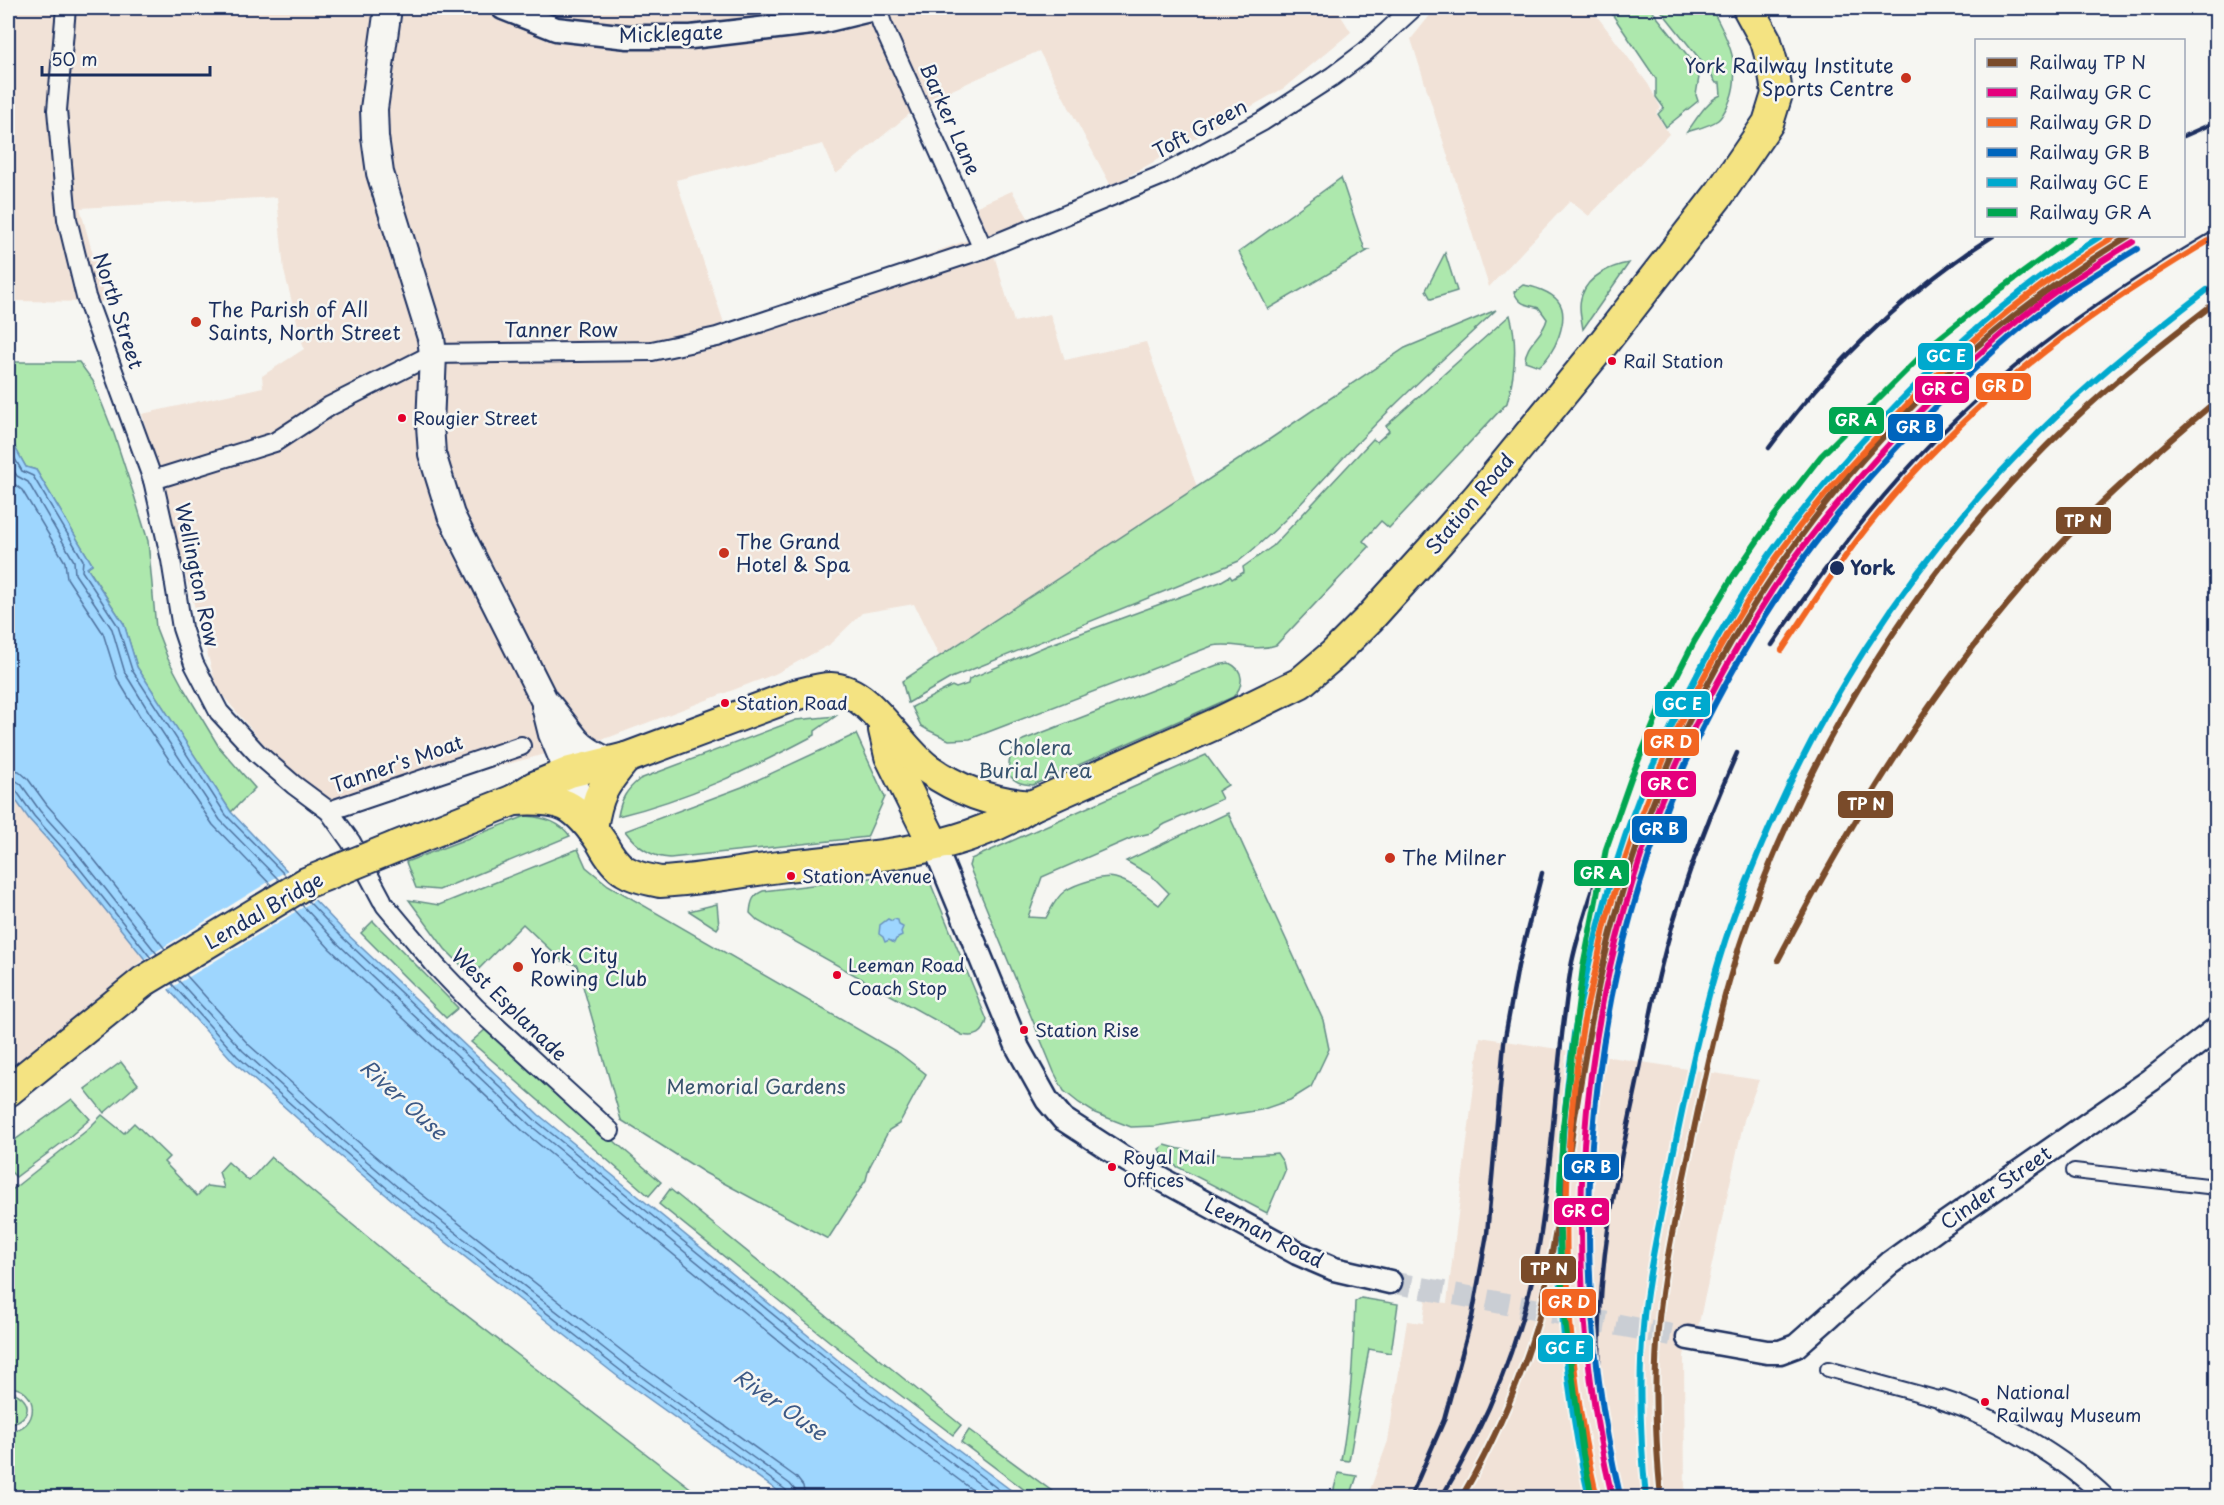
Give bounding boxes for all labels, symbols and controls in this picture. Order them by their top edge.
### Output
street label: Micklegate [618,16,724,50]
scale bar [42,39,210,77]
legend [1975,39,2185,237]
text: 50 m [51,45,98,72]
text: Railway TP N [2029,48,2146,75]
place label: York Railway Institute Sports Centre [1685,50,1894,103]
street label: Barker Lane [913,58,989,179]
marker: York Railway Institute Sports Centre [1899,71,1913,85]
text: Railway GR C [2029,78,2152,105]
street label: Toft Green [1147,91,1252,166]
text: Railway GR D [2029,108,2152,135]
text: Railway GR B [2029,138,2150,165]
text: Railway GC E [2029,168,2149,195]
text: Railway GR A [2029,198,2152,225]
street label: North Street [86,249,152,373]
place label: The Parish of All Saints, North Street [208,294,401,347]
street label: Tanner Row [504,314,618,344]
marker: The Parish of All Saints, North Street [189,315,203,329]
line badge: GC E [1917,342,1974,371]
text: GC E [1926,343,1966,367]
place label: Rail Station [1623,347,1724,374]
marker: Rail Station [1606,355,1618,367]
line badge: GR D [1975,372,2032,401]
text: GR D [1982,373,2024,397]
line badge: GR C [1914,375,1970,404]
text: GR C [1921,376,1963,400]
place label: Rougier Street [413,404,538,431]
line badge: GR A [1828,406,1885,435]
text: GR A [1835,407,1878,431]
marker: Rougier Street [396,412,408,424]
line badge: GR B [1887,413,1944,442]
text: GR B [1896,414,1936,438]
street label: Station Road [1418,446,1521,561]
street label: Wellington Row [168,500,228,650]
line badge: TP N [2055,506,2112,535]
text: TP N [2064,508,2102,532]
place label: The Grand Hotel & Spa [736,526,851,579]
marker: The Grand Hotel & Spa [717,546,731,560]
place label: York [1850,552,1895,582]
marker: York [1828,559,1846,577]
place label: Station Road [736,689,848,716]
line badge: GC E [1654,690,1711,718]
text: GC E [1662,691,1702,715]
marker: Station Road [719,697,731,709]
street label: Tanner's Moat [327,726,467,800]
line badge: GR D [1643,728,1700,757]
text: GR D [1650,729,1692,753]
park label: Cholera Burial Area [978,732,1092,785]
line badge: GR C [1640,770,1697,798]
text: GR C [1647,771,1689,795]
line badge: TP N [1837,790,1894,819]
text: TP N [1847,791,1885,815]
line badge: GR B [1631,815,1688,844]
text: GR B [1639,816,1679,840]
place label: The Milner [1402,842,1507,872]
marker: The Milner [1383,851,1397,865]
line badge: GR A [1573,859,1630,887]
text: GR A [1580,860,1623,884]
place label: Station Avenue [802,862,932,889]
street label: Lendal Bridge [198,864,329,956]
marker: Station Avenue [785,870,797,882]
place label: York City Rowing Club [530,940,647,993]
street label: West Esplanade [445,941,575,1068]
place label: Leeman Road Coach Stop [848,951,965,1001]
marker: York City Rowing Club [511,960,525,974]
marker: Leeman Road Coach Stop [831,969,843,981]
place label: Station Rise [1035,1016,1139,1043]
marker: Station Rise [1018,1024,1030,1036]
water label: River Ouse [354,1051,456,1147]
park label: Memorial Gardens [666,1071,846,1101]
street label: Cinder Street [1934,1138,2057,1237]
place label: Royal Mail Offices [1123,1143,1216,1193]
line badge: GR B [1563,1153,1620,1181]
text: GR B [1571,1154,1611,1178]
marker: Royal Mail Offices [1106,1161,1118,1173]
street label: Leeman Road [1200,1189,1329,1275]
line badge: GR C [1553,1197,1610,1226]
text: GR C [1561,1198,1603,1222]
line badge: TP N [1520,1255,1577,1284]
text: TP N [1530,1256,1568,1280]
line badge: GR D [1541,1288,1597,1317]
text: GR D [1548,1289,1590,1313]
line badge: GC E [1537,1334,1594,1363]
text: GC E [1545,1335,1585,1359]
water label: River Ouse [728,1359,836,1448]
place label: National Railway Museum [1996,1378,2141,1428]
marker: National Railway Museum [1979,1396,1991,1408]

